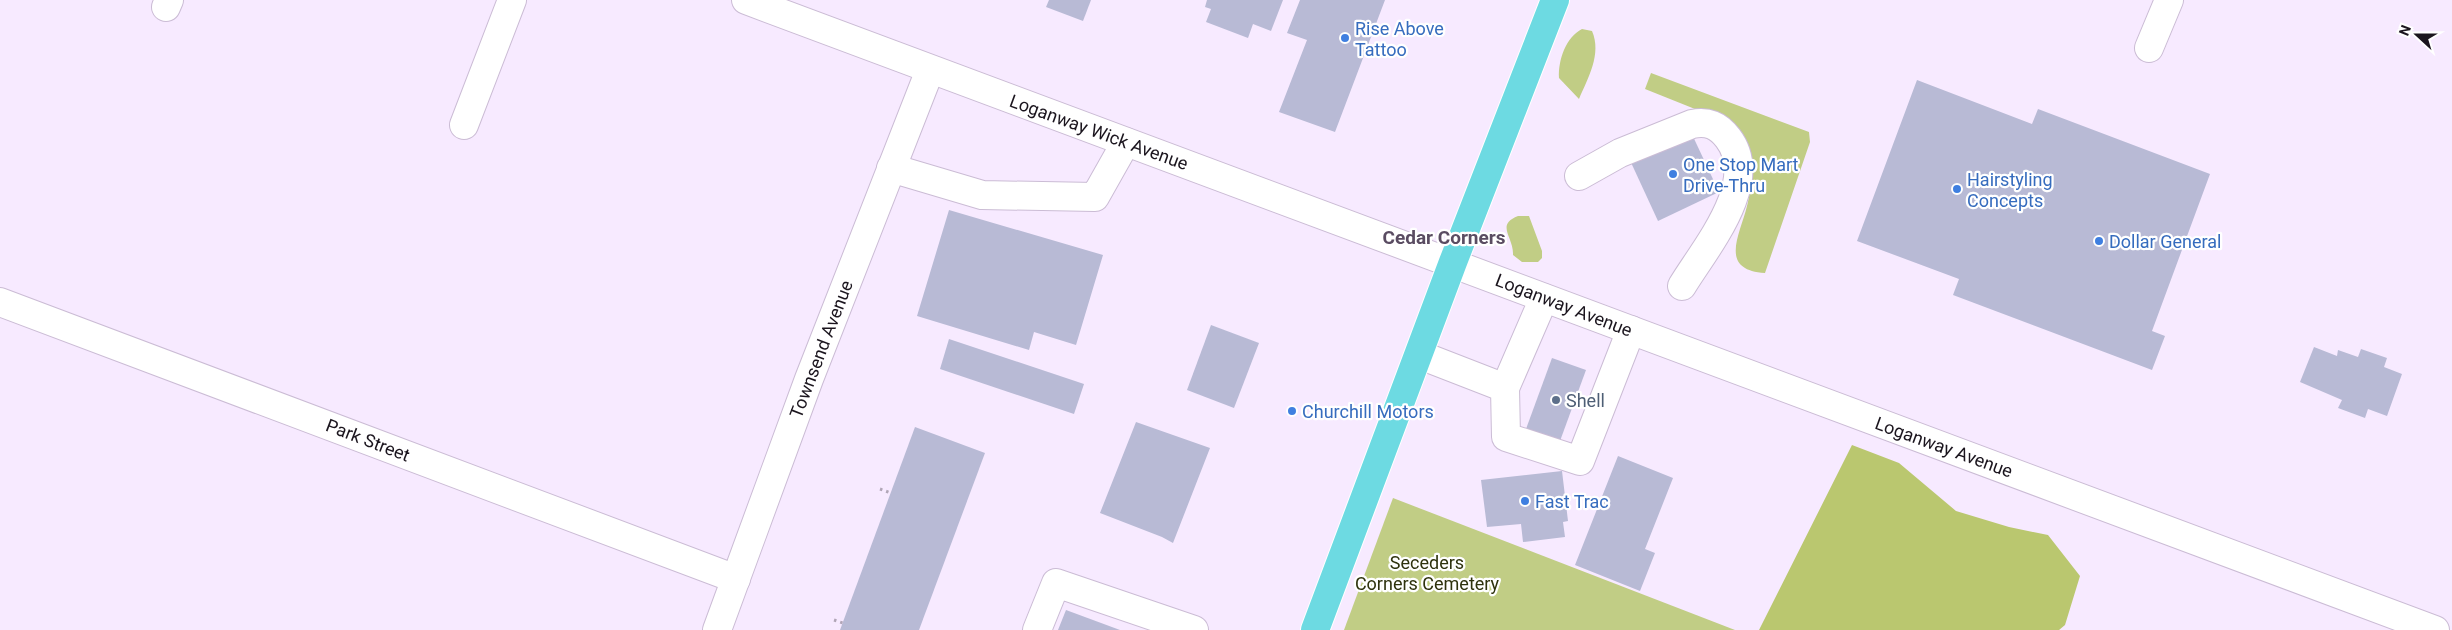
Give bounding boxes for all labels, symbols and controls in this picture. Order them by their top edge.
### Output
north arrow [2392,10,2442,60]
place label: Rise Above Tattoo [1355,18,1444,60]
text: N [2396,23,2414,38]
marker: Rise Above Tattoo [1339,32,1351,44]
street label: Loganway Wick Avenue [1007,90,1191,174]
place label: One Stop Mart Drive-Thru [1683,154,1799,196]
marker: One Stop Mart Drive-Thru [1667,168,1679,180]
place label: Hairstyling Concepts [1967,169,2053,211]
marker: Hairstyling Concepts [1951,183,1963,195]
district label: Cedar Corners [1383,226,1506,249]
place label: Dollar General [2109,231,2221,252]
marker: Dollar General [2093,235,2105,247]
street label: Loganway Avenue [1493,269,1635,341]
street label: Townsend Avenue [785,277,857,421]
place label: Shell [1566,390,1605,411]
marker: Shell [1550,394,1562,406]
place label: Churchill Motors [1302,401,1434,422]
marker: Churchill Motors [1286,405,1298,417]
street label: Loganway Avenue [1872,412,2016,482]
street label: Park Street [323,414,413,466]
place label: Fast Trac [1535,491,1609,512]
marker: Fast Trac [1519,495,1531,507]
park label: Seceders Corners Cemetery [1355,552,1500,594]

